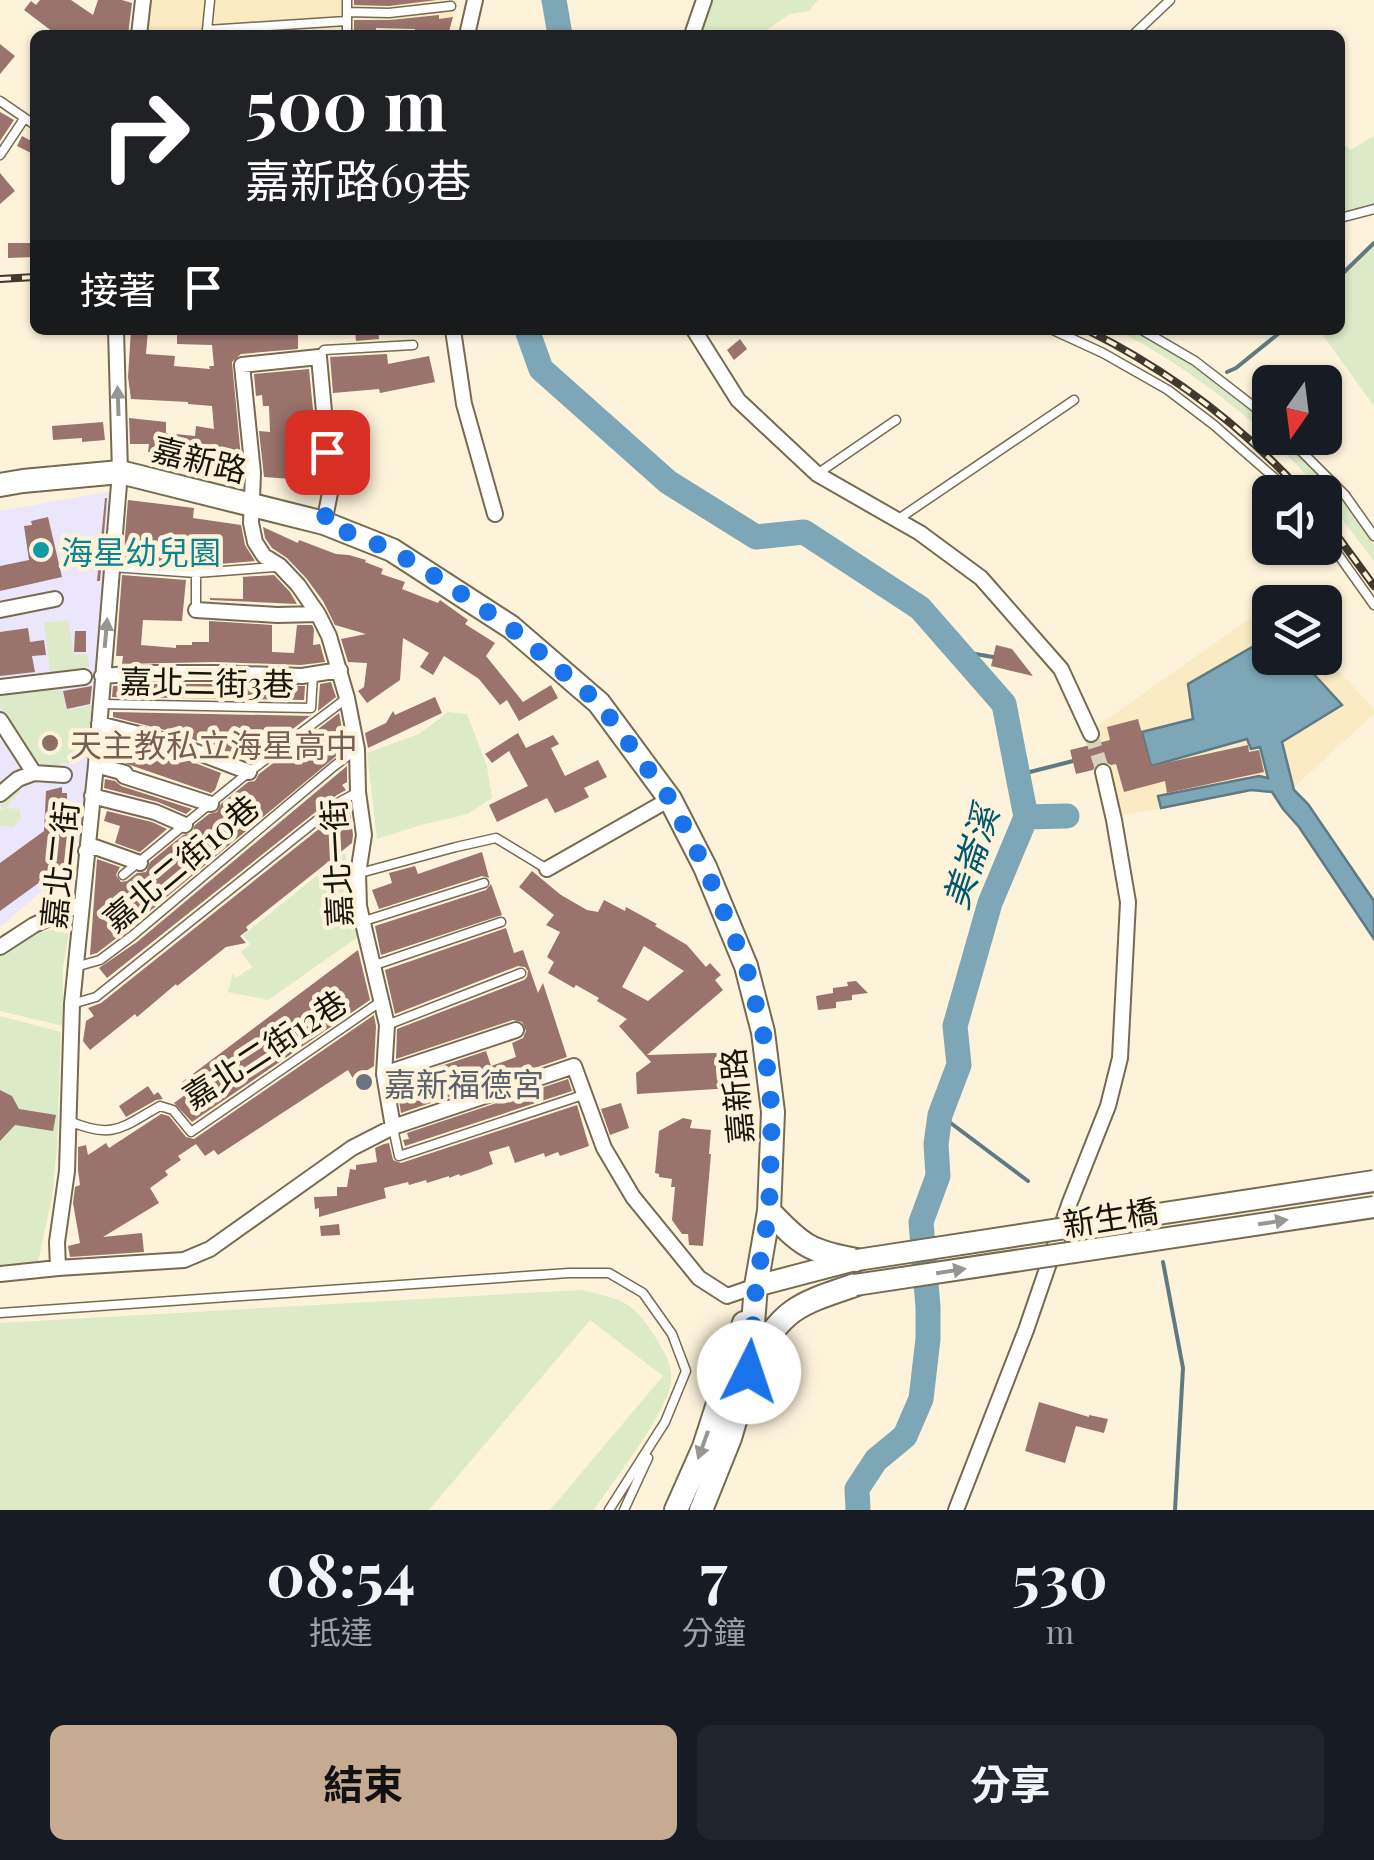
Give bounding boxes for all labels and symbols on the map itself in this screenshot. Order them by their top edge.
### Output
north arrow [1252,365,1342,455]
one-way arrow [109,384,125,416]
pin [285,410,370,495]
street label: 嘉新路 [148,426,252,490]
place label: 海星幼兒園 [61,529,221,572]
marker: 海星幼兒園 [30,539,52,561]
one-way arrow [99,616,115,648]
street label: 嘉北二街3巷 [119,658,295,704]
place label: 天主教私立海星高中 [70,722,358,765]
marker: 天主教私立海星高中 [39,732,61,754]
street label: 嘉北二街10巷 [93,784,267,940]
water label: 美崙溪 [930,795,1009,914]
street label: 嘉北一街 [310,798,360,928]
street label: 嘉北二街 [30,799,86,931]
street label: 嘉北二街12巷 [174,979,354,1117]
street label: 嘉新路 [709,1046,761,1146]
place label: 嘉新福德宮 [384,1061,544,1104]
marker: 嘉新福德宮 [353,1071,375,1093]
street label: 新生橋 [1059,1187,1161,1245]
one-way arrow [1257,1214,1289,1230]
one-way arrow [936,1262,967,1278]
position arrow [697,1320,801,1424]
one-way arrow [695,1431,710,1461]

